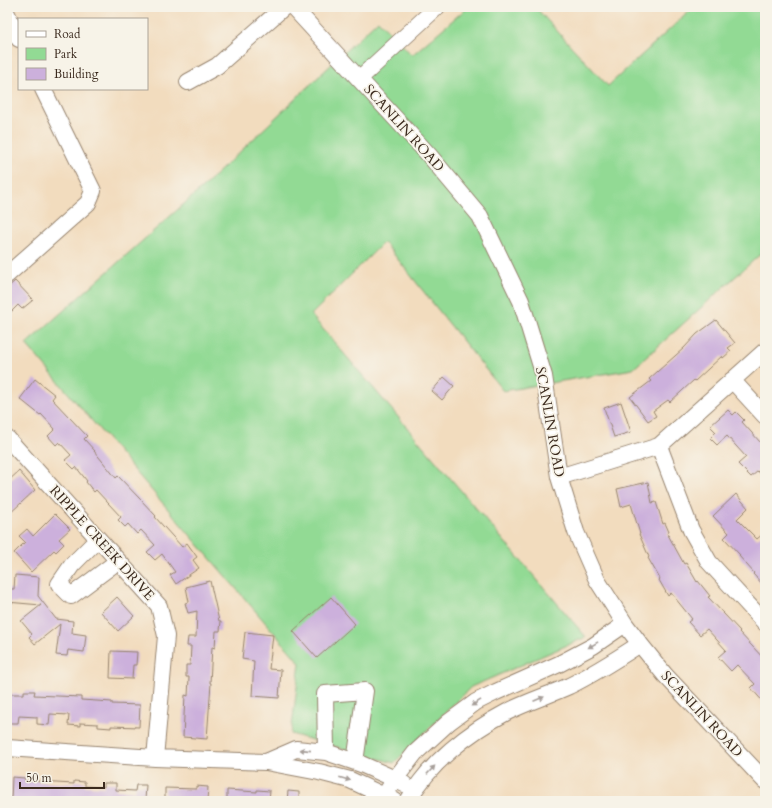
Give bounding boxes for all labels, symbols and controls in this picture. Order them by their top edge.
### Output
legend [18,18,148,90]
text: Road [54,26,81,42]
text: Park [54,46,78,62]
text: Building [54,66,99,82]
street label: SCANLIN ROAD [360,80,448,176]
street label: SCANLIN ROAD [531,365,569,479]
street label: RIPPLE CREEK DRIVE [45,481,159,605]
one-way arrow [587,642,599,649]
street label: SCANLIN ROAD [657,667,747,761]
one-way arrow [533,696,544,702]
one-way arrow [471,699,481,707]
one-way arrow [299,747,311,754]
scale bar [20,764,104,790]
one-way arrow [427,765,436,775]
text: 50 m [26,770,53,786]
one-way arrow [339,777,352,783]

